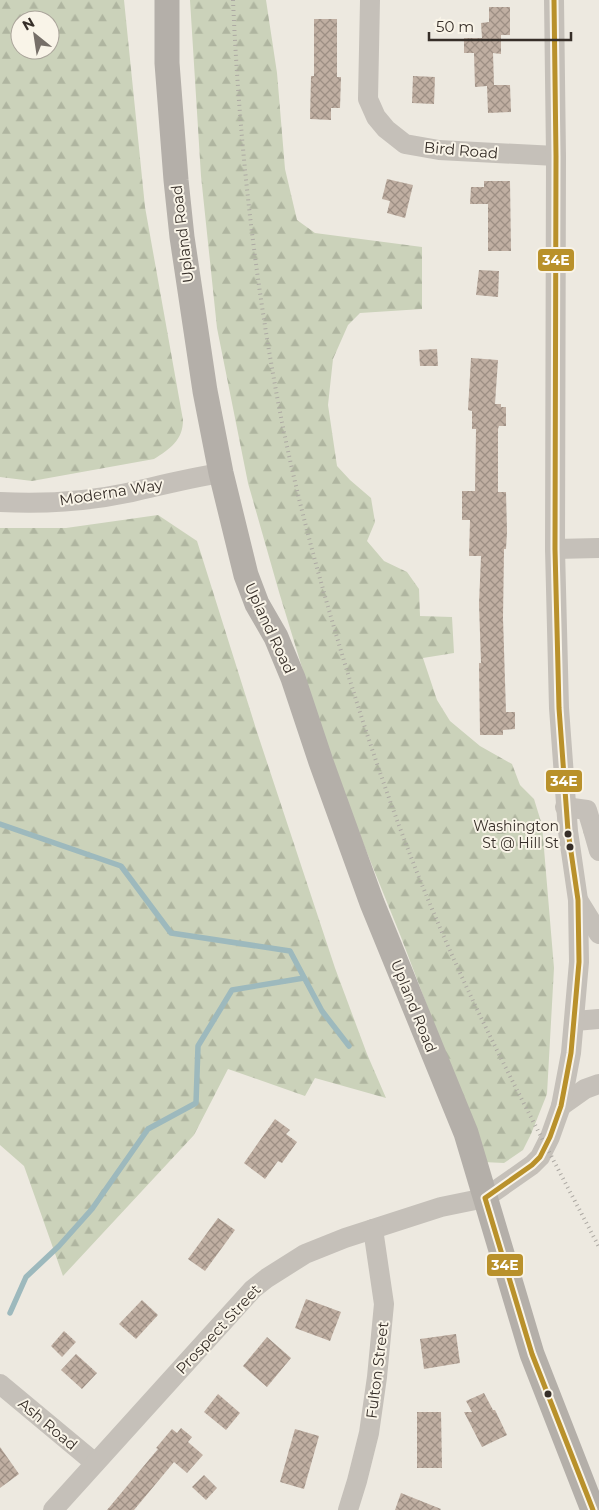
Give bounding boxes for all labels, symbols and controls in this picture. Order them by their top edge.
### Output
north arrow [10,10,60,60]
scale bar [429,10,572,42]
text: N [19,13,38,34]
text: 50 m [436,17,474,36]
street label: Bird Road [423,137,499,163]
street label: Upland Road [167,184,197,284]
line badge: 34E [537,248,575,272]
text: 34E [541,251,570,269]
street label: Moderna Way [58,474,165,510]
street label: Upland Road [241,579,299,677]
line badge: 34E [545,769,583,793]
text: 34E [549,772,578,790]
place label: Washington St @ Hill St [473,817,559,852]
marker: Washington St @ Hill St [563,829,573,839]
unlabelled marker [565,842,575,852]
street label: Upland Road [387,957,441,1055]
line badge: 34E [486,1253,524,1277]
text: 34E [490,1256,519,1274]
street label: Prospect Street [171,1280,265,1378]
street label: Fulton Street [362,1320,392,1420]
unlabelled marker [543,1389,553,1399]
street label: Ash Road [15,1394,81,1454]

